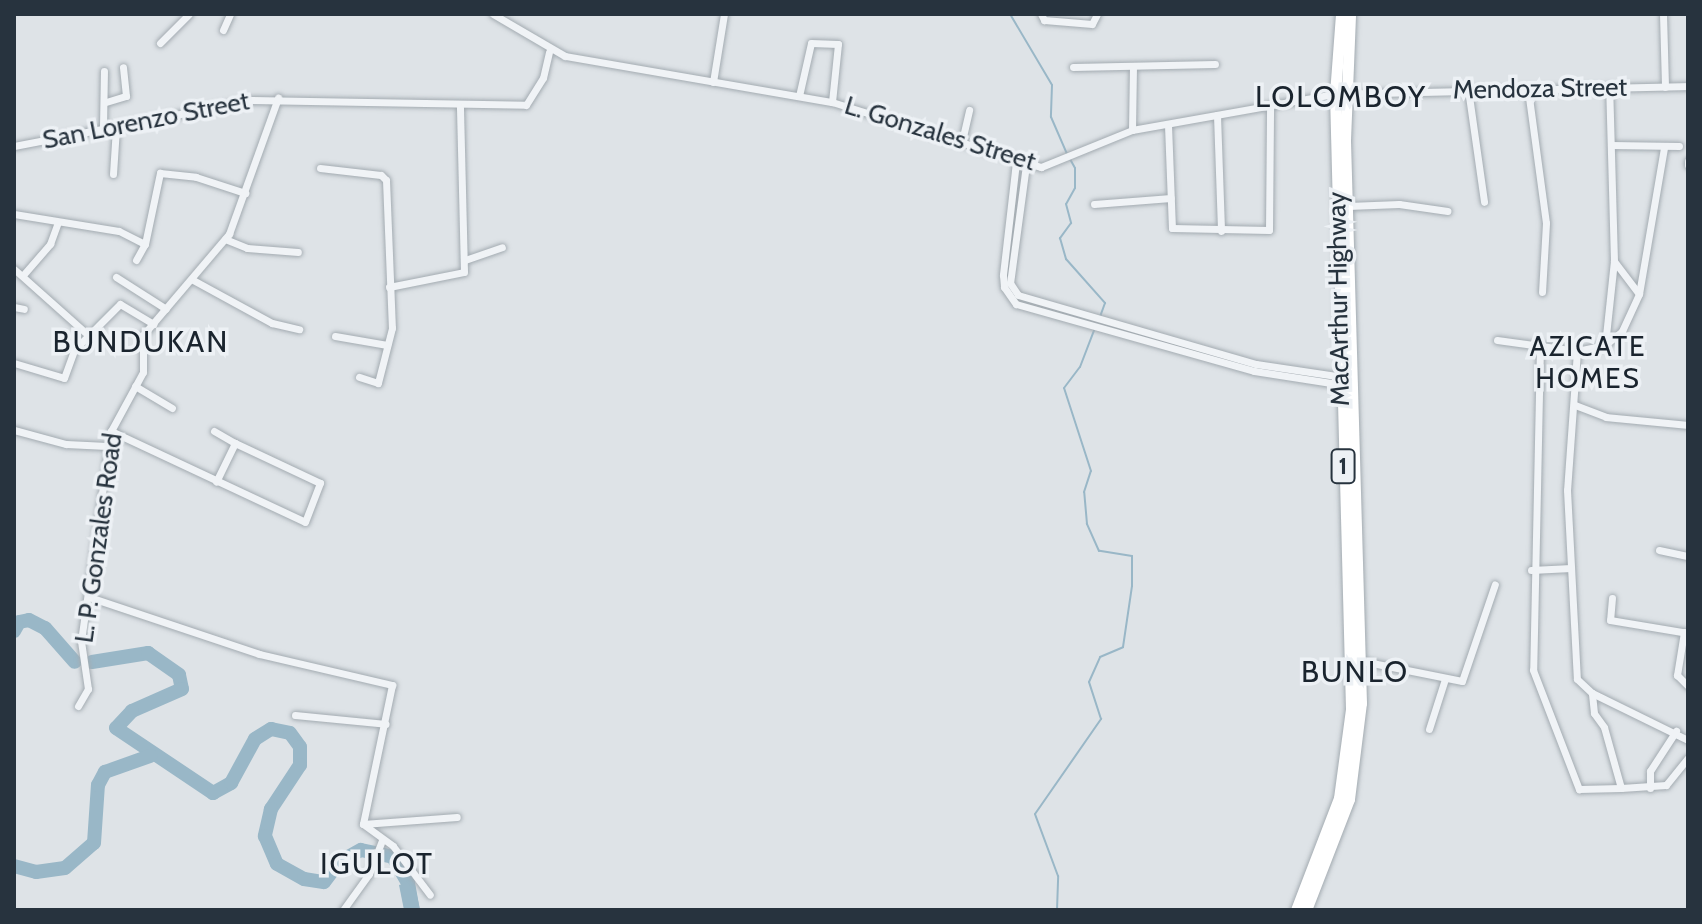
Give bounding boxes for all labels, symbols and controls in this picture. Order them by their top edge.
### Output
street label: Mendoza Street [1452,72,1628,106]
district label: LOLOMBOY [1255,79,1427,115]
street label: San Lorenzo Street [40,86,252,156]
street label: L. Gonzales Street [841,90,1039,178]
street label: MacArthur Highway [1322,192,1356,406]
district label: BUNDUKAN [53,324,229,360]
district label: AZICATE HOMES [1529,329,1647,395]
street label: L. P. Gonzales Road [69,431,129,645]
road number: 1 [1329,446,1357,486]
district label: BUNLO [1301,654,1409,690]
district label: IGULOT [320,846,434,882]

